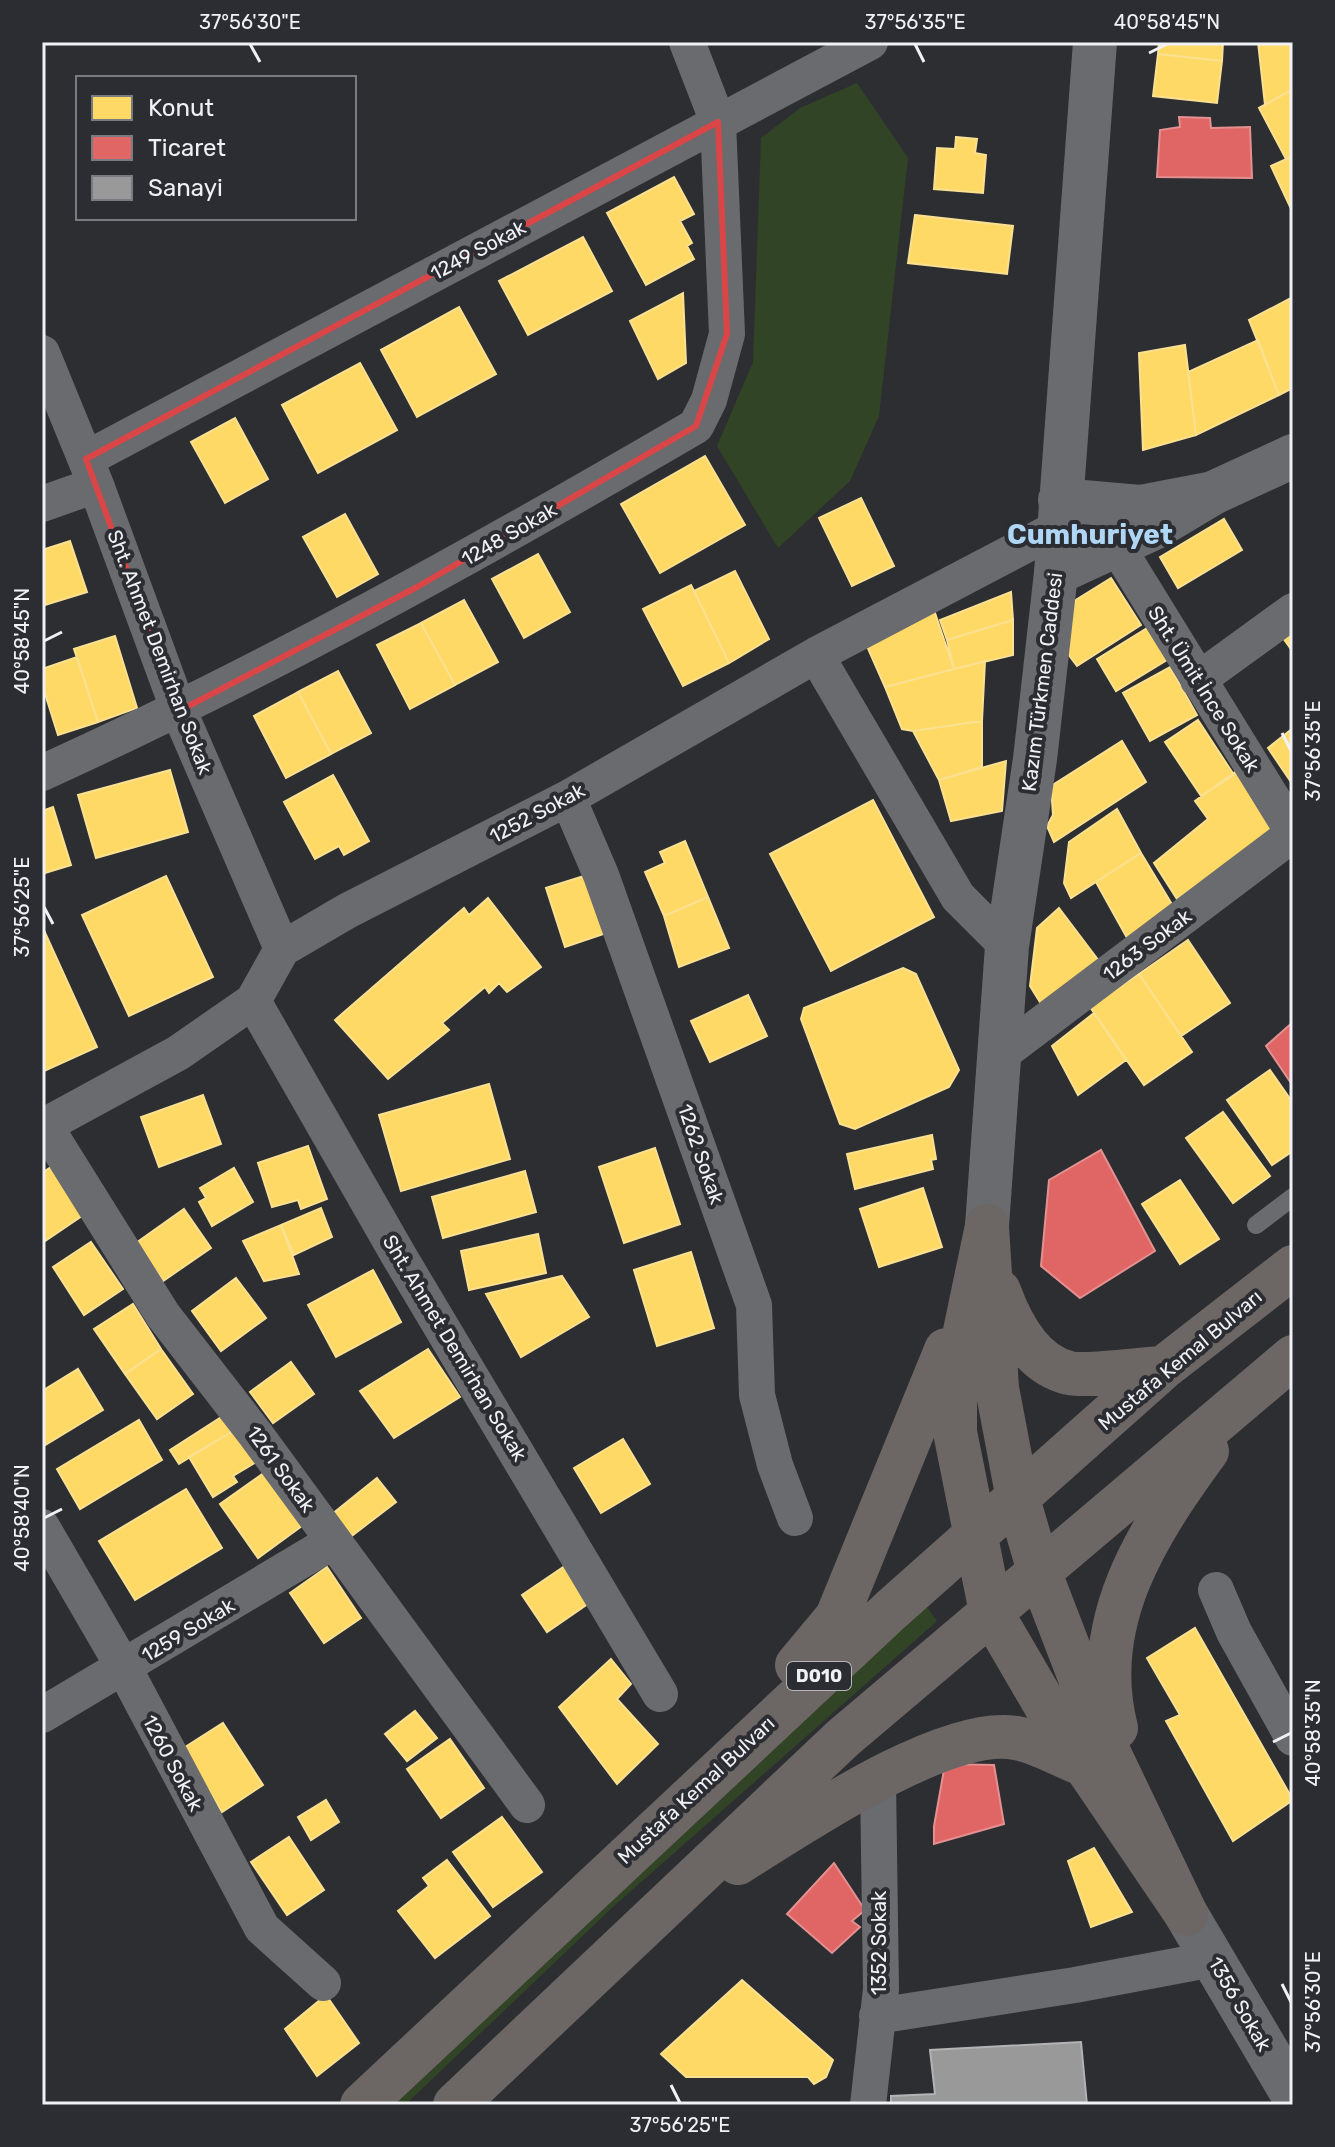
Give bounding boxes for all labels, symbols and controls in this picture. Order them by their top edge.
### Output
text: 37°56'30"E [199,10,301,34]
text: 37°56'35"E [864,10,966,34]
text: 40°58'45"N [1114,10,1220,34]
legend [76,76,356,220]
text: Konut [148,94,214,122]
text: Ticaret [148,134,226,162]
text: Sanayi [148,174,223,202]
street label: 1249 Sokak [426,215,530,285]
street label: 1248 Sokak [457,497,561,571]
district label: Cumhuriyet [1007,518,1173,551]
street label: Sht. Ahmet Demirhan Sokak [102,526,218,778]
street label: Kazım Türkmen Caddesi [1017,571,1067,793]
text: 40°58'45"N [10,588,34,694]
street label: Sht. Ümit İnce Sokak [1143,601,1265,777]
text: 37°56'35"E [1301,700,1325,802]
street label: 1252 Sokak [485,778,589,848]
text: 37°56'25"E [10,857,34,957]
street label: 1263 Sokak [1098,904,1197,986]
street label: 1262 Sokak [673,1101,730,1208]
street label: Sht. Ahmet Demirhan Sokak [378,1230,533,1466]
street label: Mustafa Kemal Bulvarı [1093,1285,1267,1435]
street label: 1261 Sokak [242,1421,321,1517]
text: 40°58'40"N [10,1464,34,1572]
street label: 1259 Sokak [137,1592,239,1667]
road number: D010 [787,1662,851,1690]
text: 40°58'35"N [1301,1679,1325,1787]
street label: 1260 Sokak [138,1711,209,1816]
street label: Mustafa Kemal Bulvarı [612,1711,780,1869]
street label: 1352 Sokak [867,1890,891,1995]
text: 37°56'30"E [1301,1951,1325,2053]
street label: 1356 Sokak [1203,1953,1277,2056]
text: 37°56'25"E [630,2113,730,2137]

